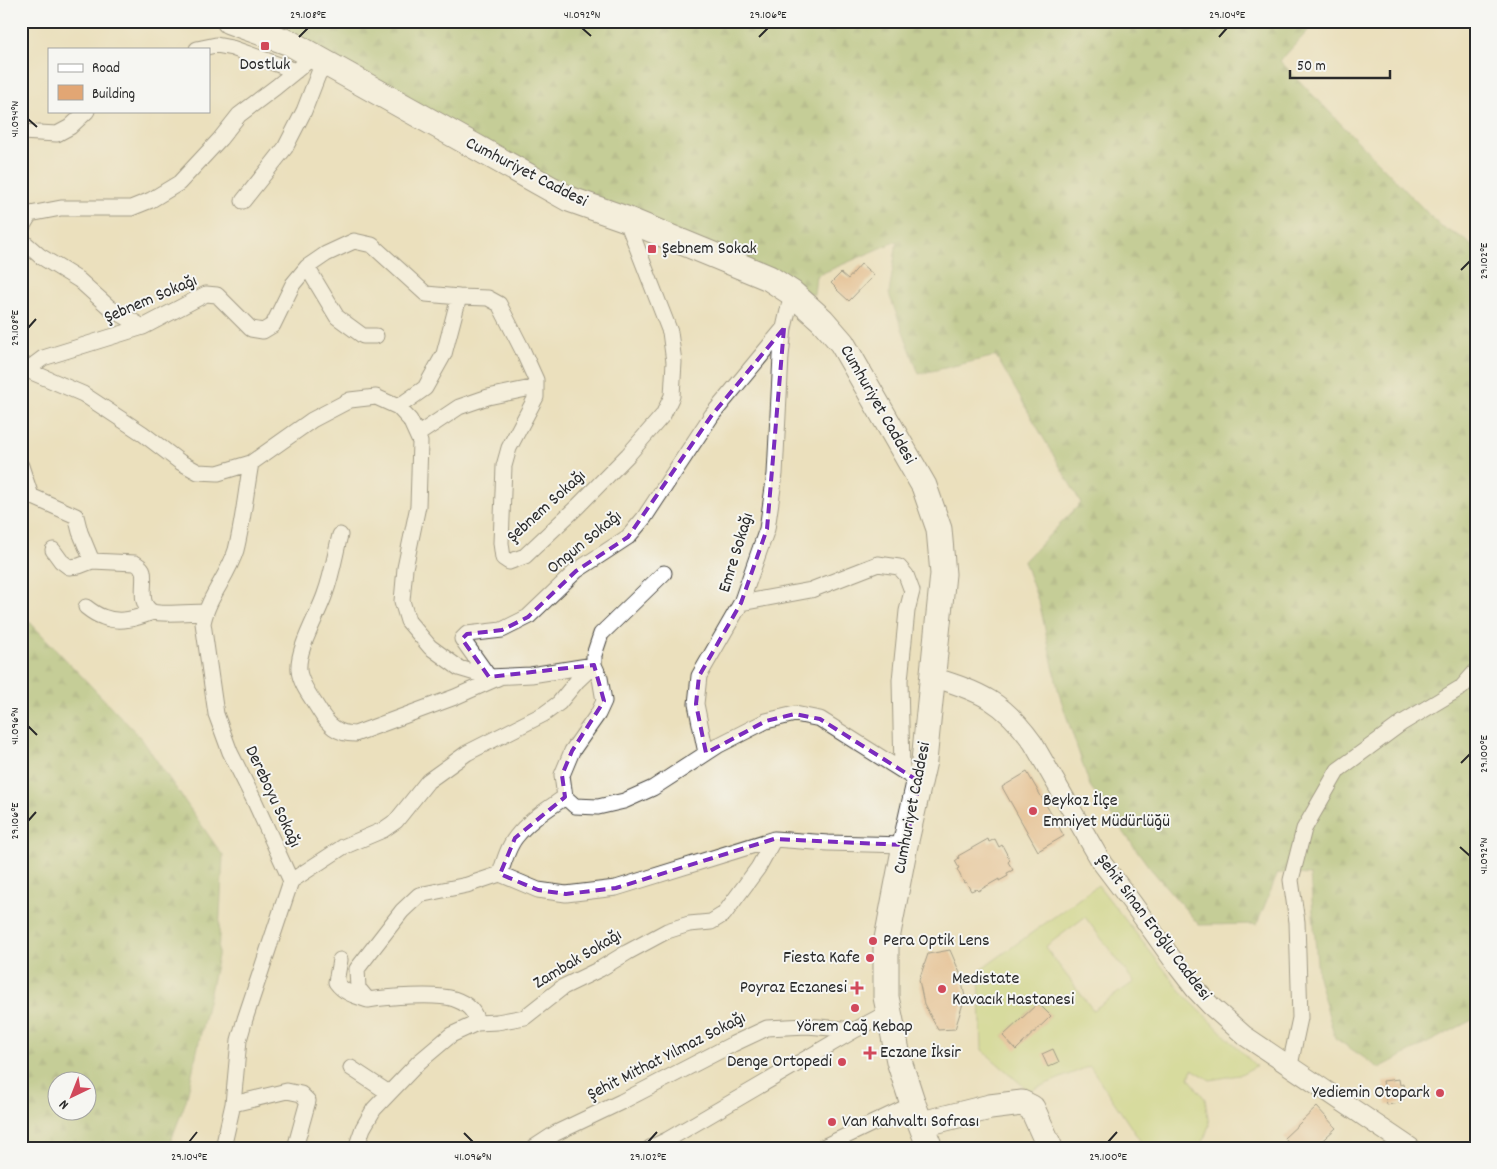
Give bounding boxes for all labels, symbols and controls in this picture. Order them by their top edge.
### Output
text: 29.108°E [290,7,327,24]
text: 41.092°N [564,7,600,24]
text: 29.106°E [749,7,787,24]
text: 29.104°E [1209,7,1246,24]
marker: Dostluk [259,40,271,52]
legend [48,48,210,112]
scale bar [1290,48,1390,80]
place label: Dostluk [240,53,290,78]
text: 50 m [1297,56,1326,78]
text: Road [92,58,120,80]
text: Building [92,84,135,106]
text: 41.094°N [7,101,24,137]
street label: Cumhuriyet Caddesi [461,131,591,215]
place label: Şebnem Sokak [662,237,757,262]
text: 29.102°E [1476,242,1493,279]
marker: Şebnem Sokak [646,243,658,255]
street label: Şebnem Sokağı [101,269,201,331]
text: 29.108°E [7,309,24,346]
street label: Cumhuriyet Caddesi [833,341,921,469]
street label: Şebnem Sokağı [502,465,592,549]
street label: Ongun Sokağı [542,505,628,581]
street label: Emre Sokağı [713,510,761,596]
text: 41.096°N [7,707,24,745]
text: 29.100°E [1476,735,1493,773]
street label: Cumhuriyet Caddesi [888,740,938,876]
street label: Dereboyu Sokağı [237,742,307,852]
place label: Beykoz İlçe Emniyet Müdürlüğü [1043,789,1170,835]
text: 29.106°E [7,802,24,840]
marker: Beykoz İlçe Emniyet Müdürlüğü [1027,805,1039,817]
text: 41.092°N [1476,838,1493,874]
street label: Şehit Sinan Eroğlu Caddesi [1089,849,1217,1007]
street label: Zambak Sokağı [529,924,627,996]
place label: Pera Optik Lens [883,929,990,954]
marker: Pera Optik Lens [867,935,879,947]
place label: Fiesta Kafe [783,946,860,971]
marker: Fiesta Kafe [864,952,876,964]
place label: Medistate Kavacık Hastanesi [952,967,1074,1013]
place label: Poyraz Eczanesi [740,976,847,1001]
marker: Poyraz Eczanesi [851,982,863,994]
marker: Medistate Kavacık Hastanesi [936,983,948,995]
marker: Yörem Cağ Kebap [849,1002,861,1014]
street label: Şehit Mithat Yılmaz Sokağı [584,1006,750,1108]
place label: Yörem Cağ Kebap [797,1015,913,1040]
place label: Eczane İksir [880,1041,961,1066]
marker: Eczane İksir [864,1047,876,1059]
place label: Denge Ortopedi [727,1050,832,1075]
marker: Denge Ortopedi [836,1056,848,1068]
north arrow [48,1072,98,1122]
place label: Yediemin Otopark [1312,1081,1430,1106]
marker: Yediemin Otopark [1434,1087,1446,1099]
text: N [55,1094,74,1114]
place label: Van Kahvaltı Sofrası [842,1110,979,1135]
marker: Van Kahvaltı Sofrası [826,1116,838,1128]
text: 29.104°E [171,1149,208,1166]
text: 41.096°N [454,1149,492,1166]
text: 29.102°E [630,1149,667,1166]
text: 29.100°E [1089,1149,1127,1166]

